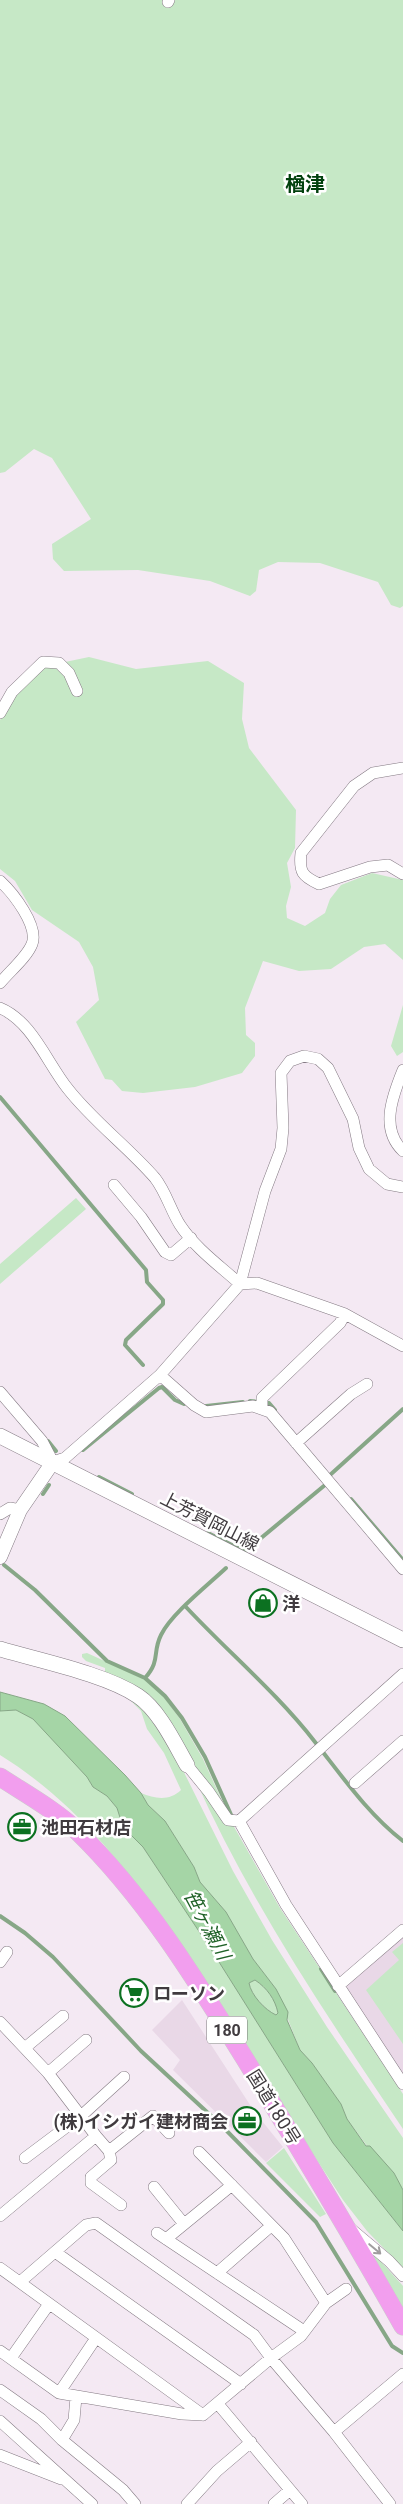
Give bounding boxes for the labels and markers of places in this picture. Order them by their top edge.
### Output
shop icon: 洋 [248,1588,278,1618]
place label: 洋 [282,1593,300,1614]
office icon: 池田石材店 [7,1812,37,1842]
place label: 池田石材店 [41,1817,131,1838]
supermarket icon: ローソン [119,1978,149,2008]
place label: ローソン [153,1983,225,2004]
office icon: (株)イシガイ建材商会 [232,2106,262,2136]
place label: (株)イシガイ建材商会 [53,2111,228,2133]

